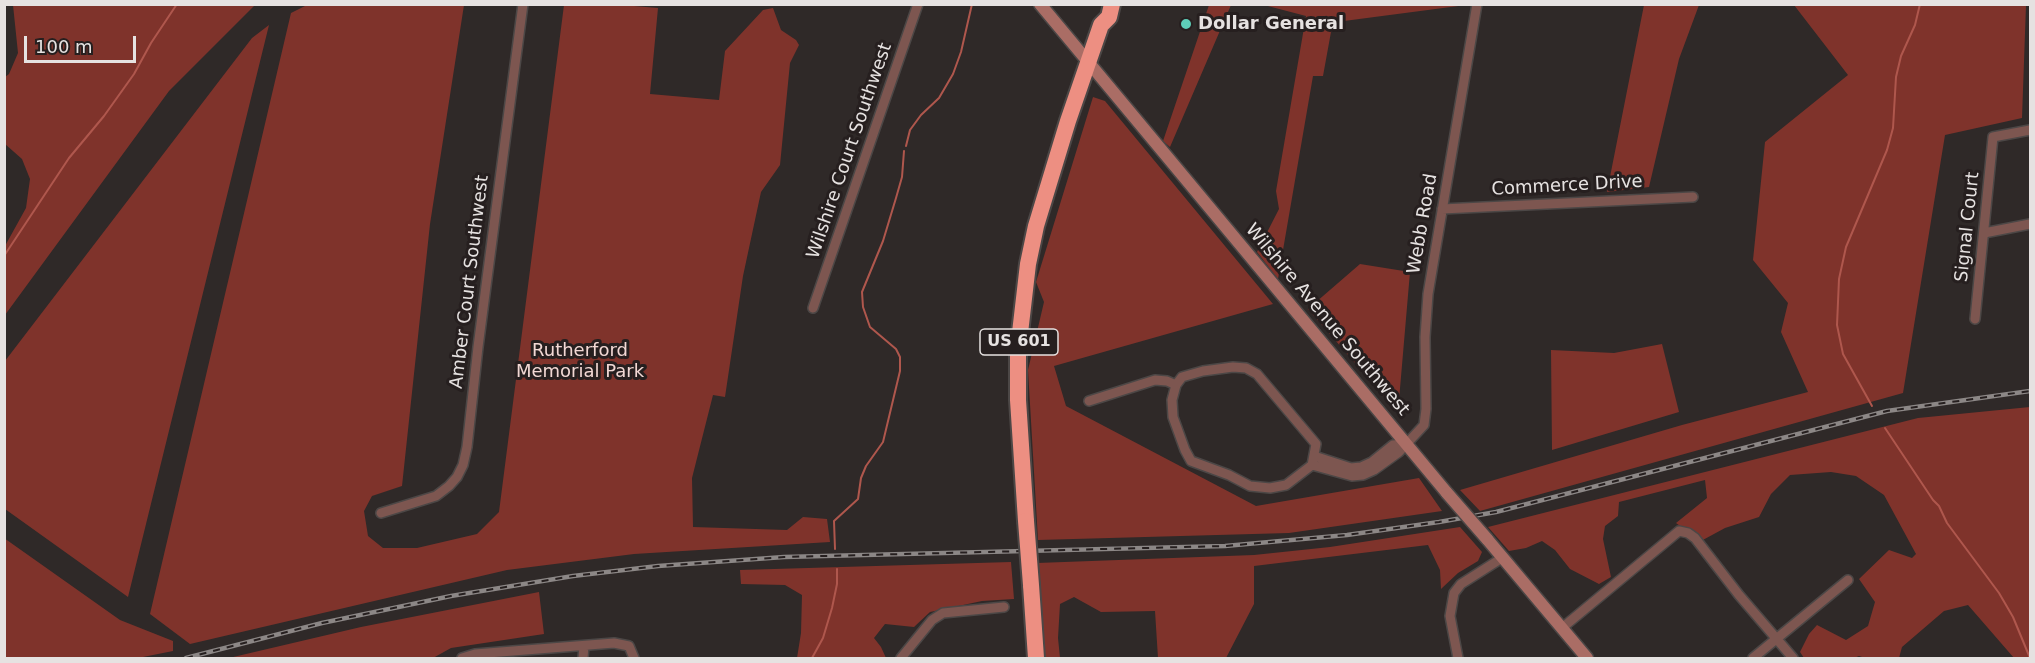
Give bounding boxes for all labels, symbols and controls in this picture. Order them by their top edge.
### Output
place label: Dollar General [1198,13,1344,35]
marker: Dollar General [1179,17,1193,31]
scale bar [27,24,140,62]
text: 100 m [35,36,93,57]
street label: Wilshire Court Southwest [803,40,897,262]
street label: Commerce Drive [1491,171,1643,201]
street label: Signal Court [1951,171,1985,283]
street label: Webb Road [1404,172,1442,276]
street label: Amber Court Southwest [446,174,494,390]
street label: Wilshire Avenue Southwest [1240,220,1414,420]
road number: US 601 [980,329,1058,355]
park label: Rutherford Memorial Park [516,340,644,382]

